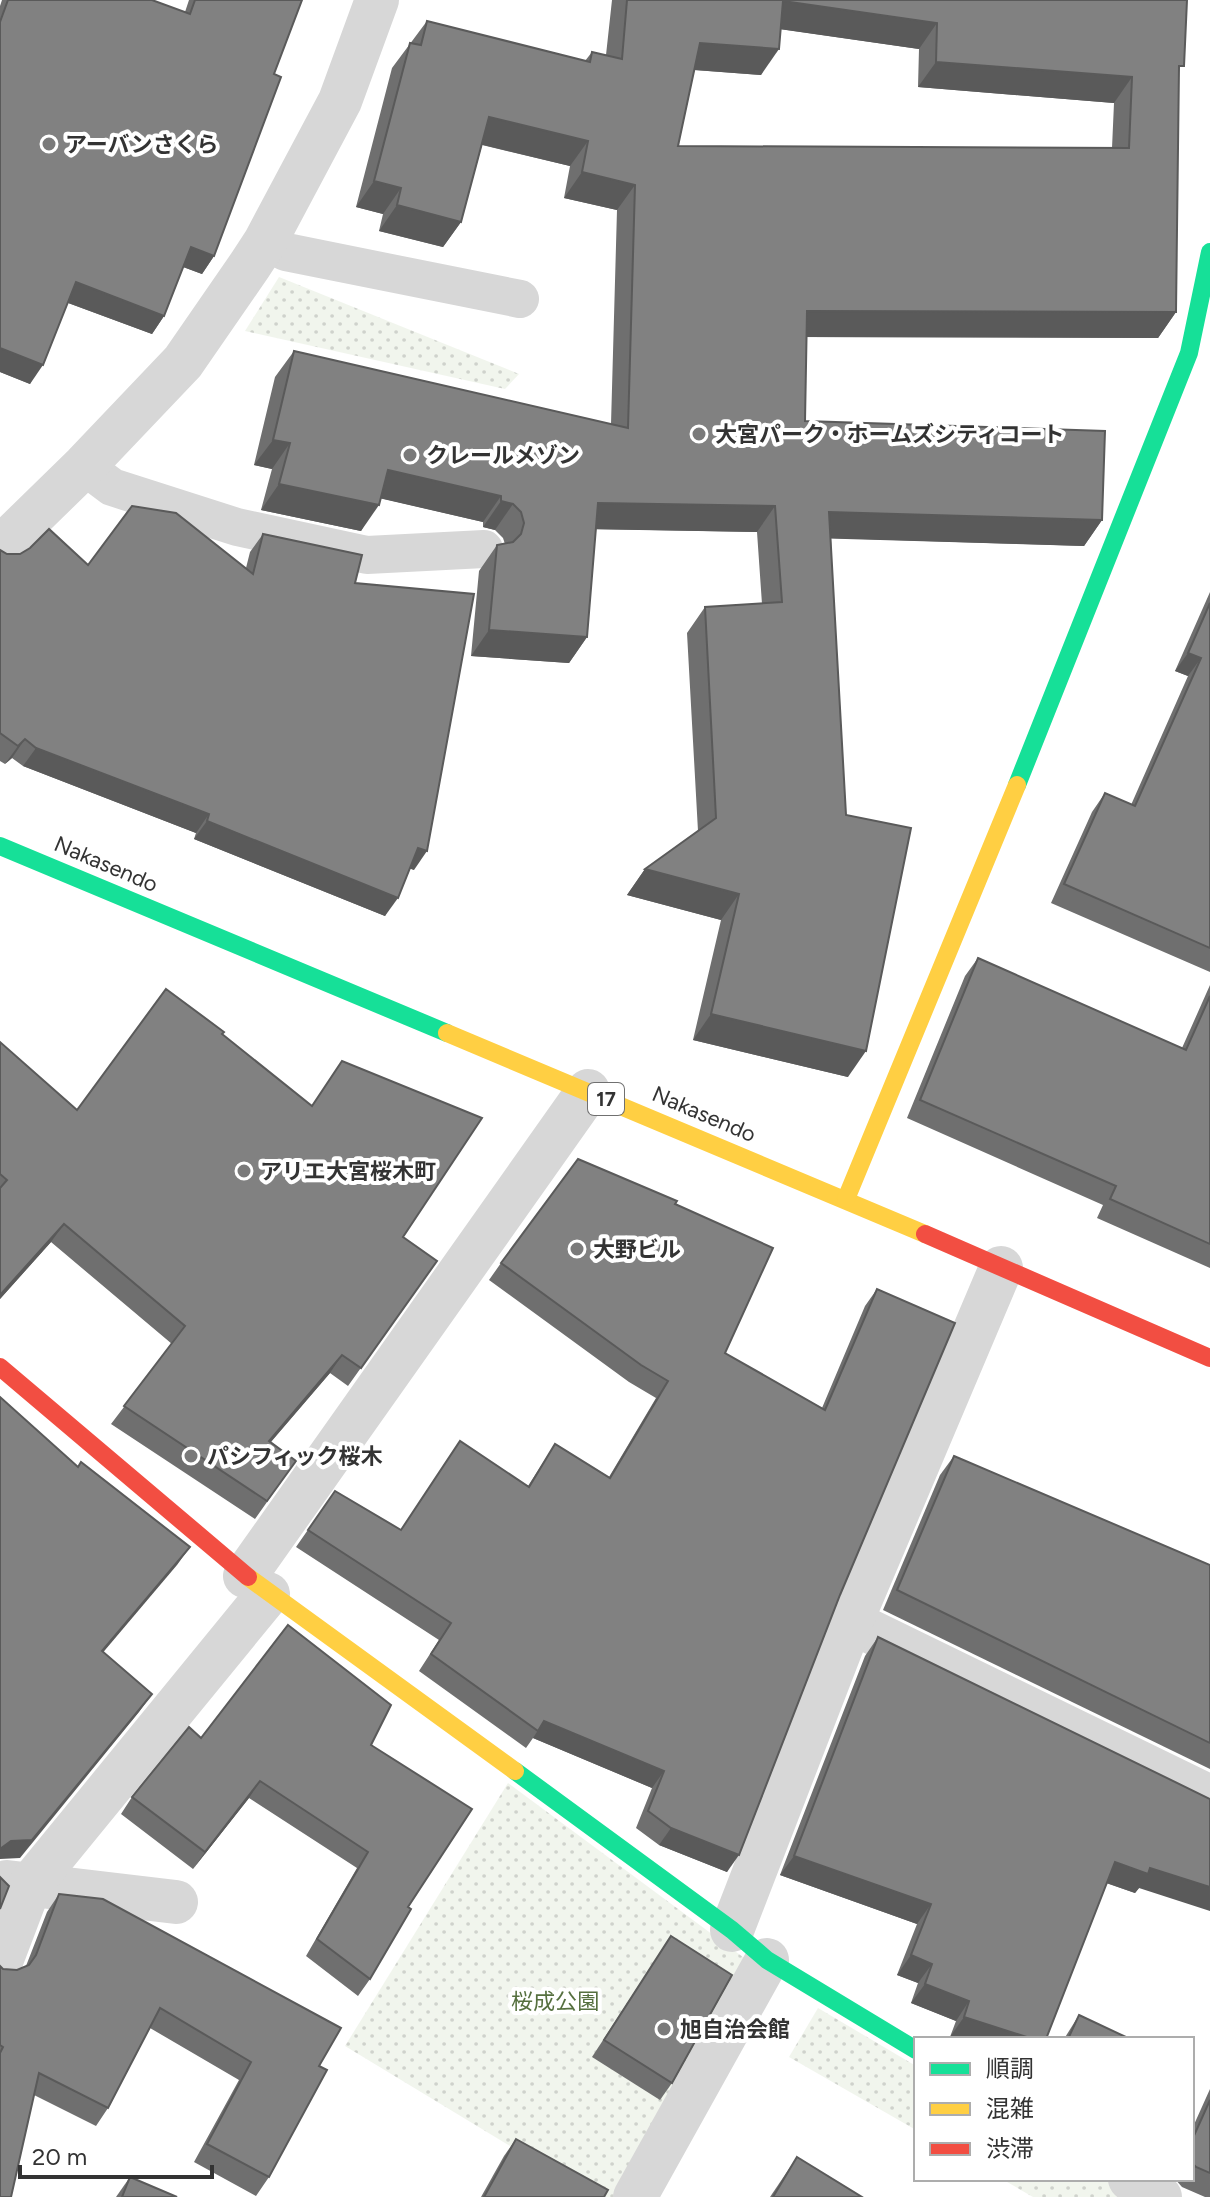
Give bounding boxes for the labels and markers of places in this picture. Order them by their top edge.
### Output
place label: アーバンさくら [65,131,219,158]
marker: アーバンさくら [40,135,58,153]
place label: 大宮パーク・ホームズシティコート [715,421,1065,448]
marker: 大宮パーク・ホームズシティコート [690,425,708,443]
place label: クレールメゾン [426,442,580,469]
marker: クレールメゾン [401,446,419,464]
place label: アリエ大宮桜木町 [260,1158,436,1185]
marker: アリエ大宮桜木町 [235,1162,253,1180]
place label: 大野ビル [593,1236,681,1263]
marker: 大野ビル [568,1240,586,1258]
place label: パシフィック桜木 [207,1443,383,1470]
marker: パシフィック桜木 [182,1447,200,1465]
place label: 旭自治会館 [680,2016,790,2043]
marker: 旭自治会館 [655,2020,673,2038]

